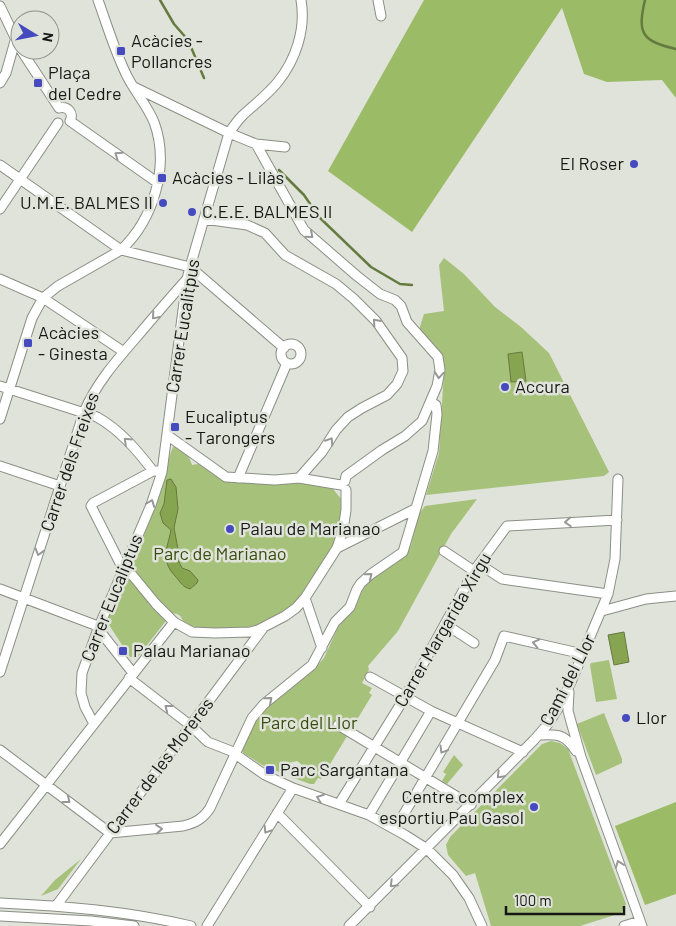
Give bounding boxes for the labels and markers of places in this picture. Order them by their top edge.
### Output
place label: Acàcies - Pollancres [131,29,212,72]
marker: Acàcies - Pollancres [115,45,127,57]
place label: Plaça del Cedre [48,61,122,104]
marker: Plaça del Cedre [32,77,44,89]
place label: El Roser [560,152,624,174]
marker: El Roser [628,158,640,170]
place label: Acàcies - Lilàs [172,166,284,188]
marker: Acàcies - Lilàs [156,172,168,184]
place label: U.M.E. BALMES II [20,191,153,213]
marker: U.M.E. BALMES II [157,197,169,209]
place label: C.E.E. BALMES II [202,200,332,222]
marker: C.E.E. BALMES II [186,206,198,218]
place label: Acàcies - Ginesta [38,321,108,364]
marker: Acàcies - Ginesta [22,337,34,349]
place label: Accura [515,375,570,397]
marker: Accura [499,381,511,393]
place label: Eucaliptus - Tarongers [185,405,275,448]
marker: Eucaliptus - Tarongers [169,421,181,433]
place label: Palau de Marianao [240,517,381,539]
marker: Palau de Marianao [224,523,236,535]
place label: Palau Marianao [133,639,251,661]
marker: Palau Marianao [117,645,129,657]
place label: Llor [636,706,667,728]
marker: Llor [620,712,632,724]
place label: Parc Sargantana [280,758,408,780]
marker: Parc Sargantana [264,764,276,776]
place label: Centre complex esportiu Pau Gasol [379,785,524,828]
marker: Centre complex esportiu Pau Gasol [528,801,540,813]

